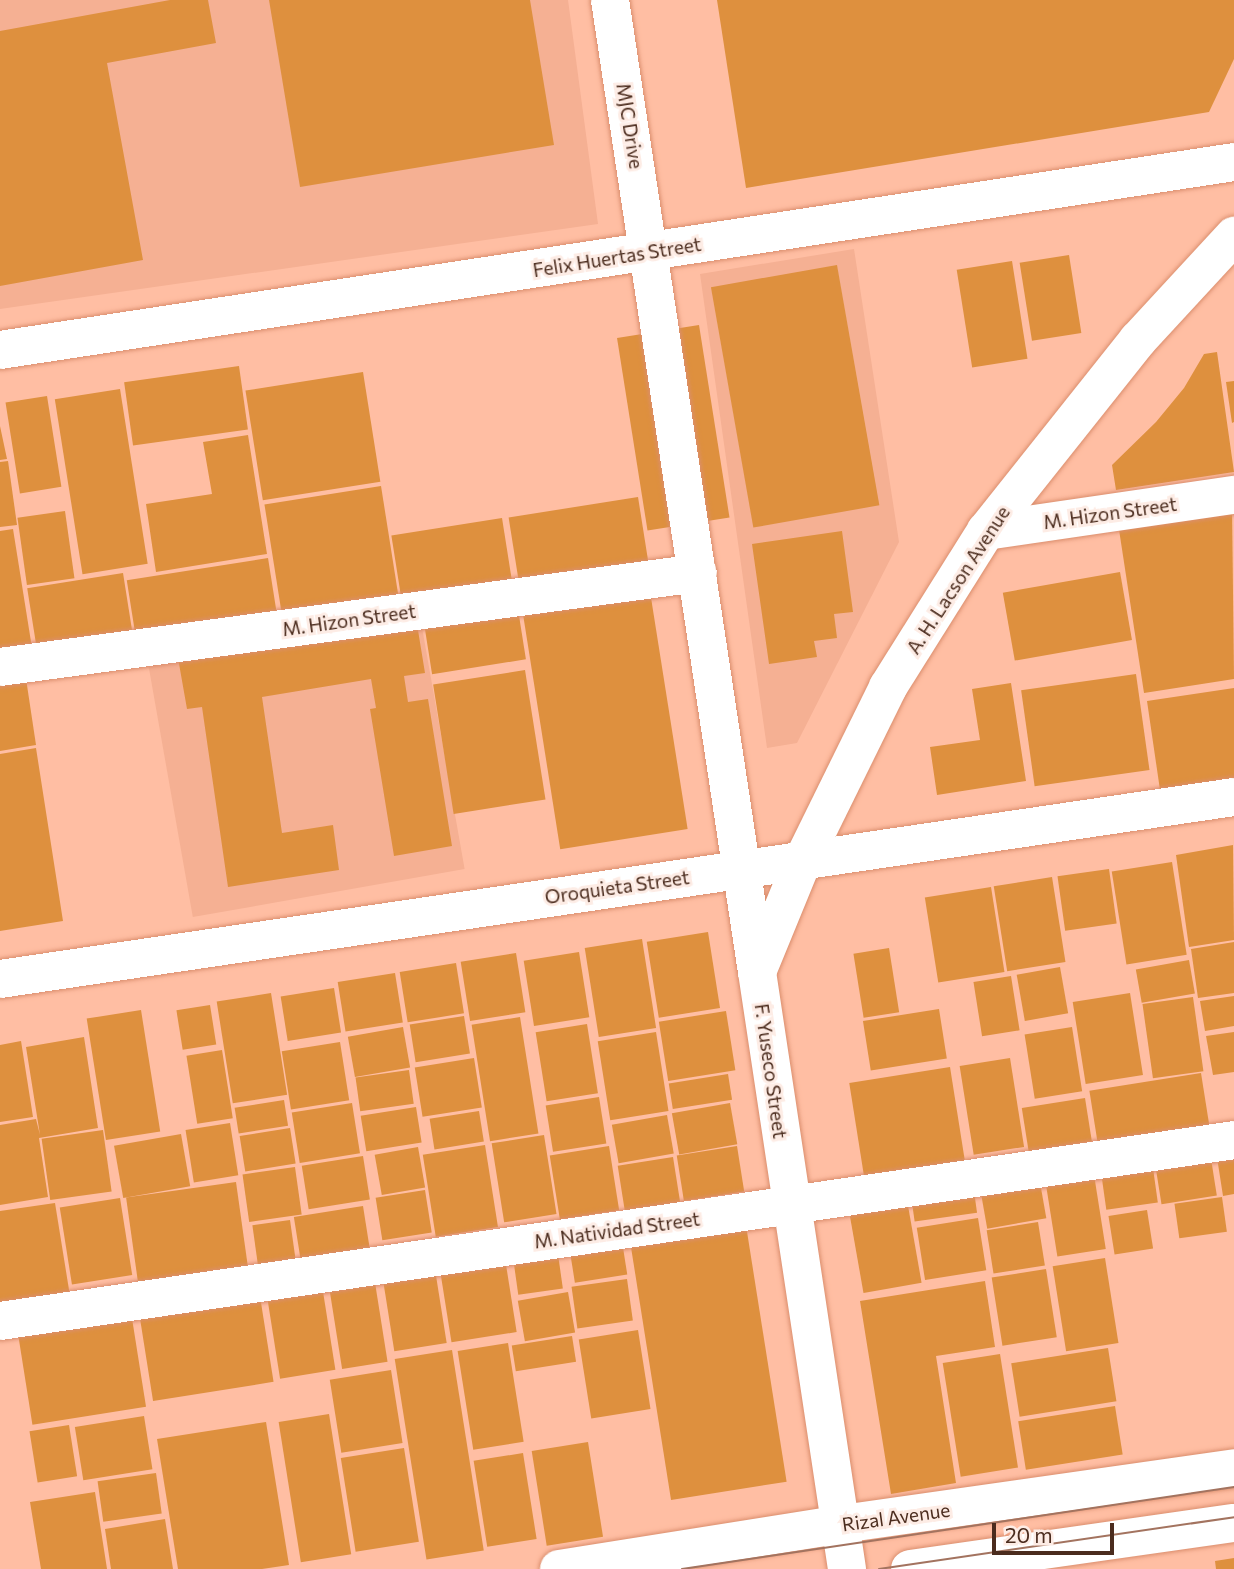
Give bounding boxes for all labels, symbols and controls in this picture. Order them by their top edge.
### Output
street label: MJC Drive [612,82,648,170]
street label: Felix Huertas Street [531,232,703,282]
street label: M. Hizon Street [1042,492,1178,534]
street label: A. H. Lacson Avenue [902,502,1014,658]
street label: M. Hizon Street [281,599,417,641]
street label: Oroquieta Street [543,866,691,908]
street label: F. Yuseco Street [750,1002,792,1140]
street label: M. Natividad Street [533,1207,701,1253]
street label: Rizal Avenue [841,1498,951,1536]
scale bar [996,1510,1118,1554]
text: 20 m [1005,1522,1053,1547]

